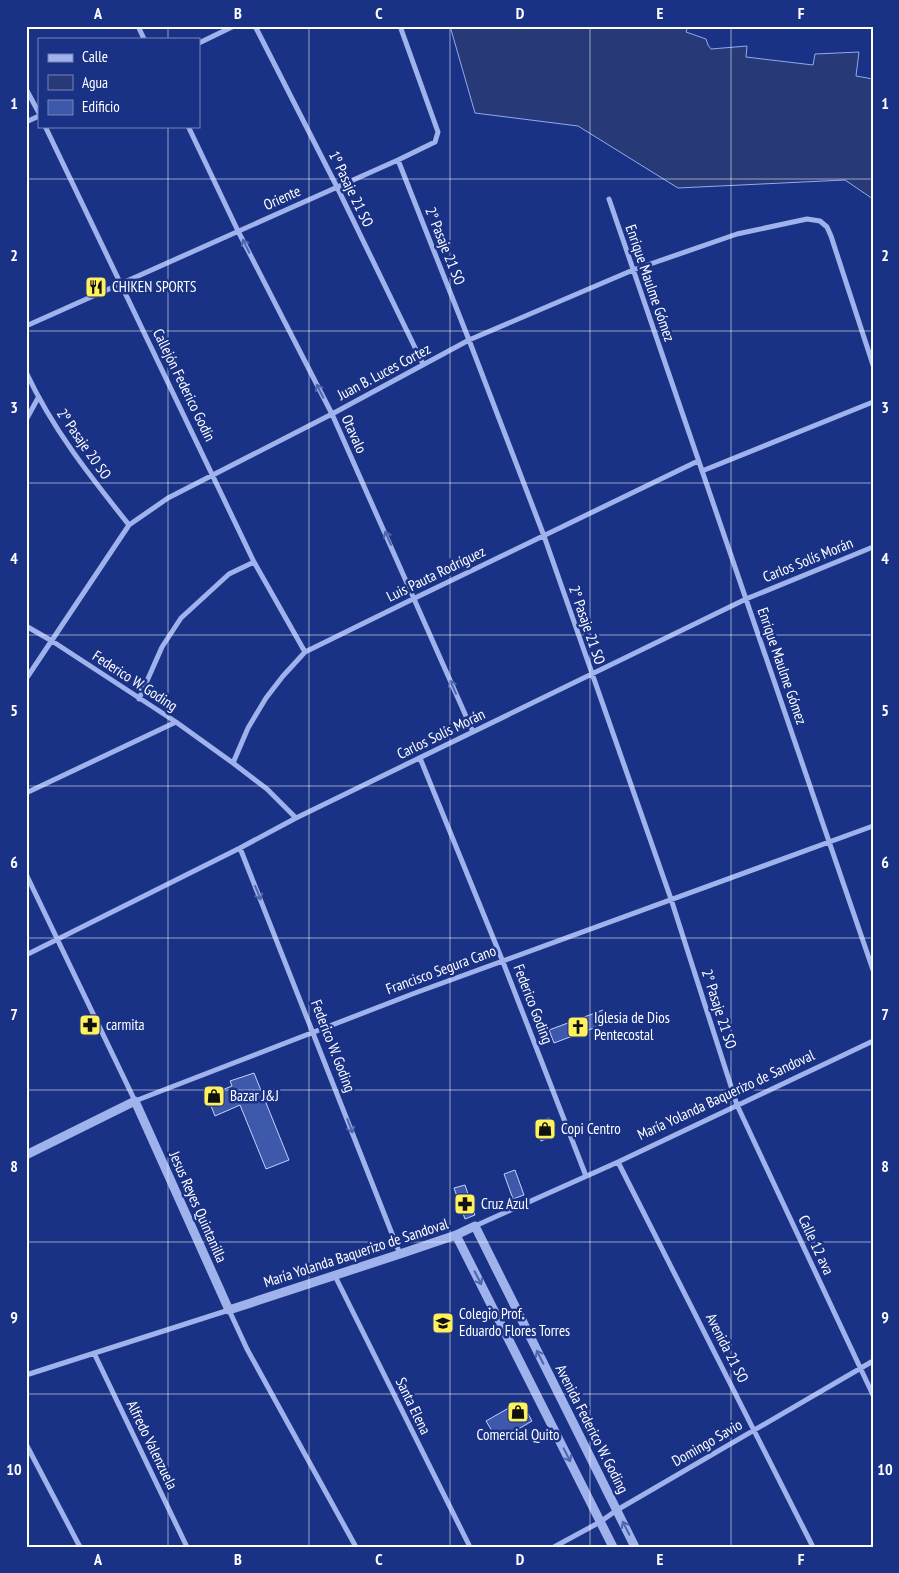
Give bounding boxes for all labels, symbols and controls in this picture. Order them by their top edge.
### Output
text: A [93,3,103,23]
text: B [234,3,242,23]
text: C [375,3,383,23]
text: D [516,3,525,23]
text: E [657,3,664,23]
text: F [798,3,805,23]
legend [38,38,200,128]
text: Calle [82,47,108,66]
text: Agua [82,73,108,92]
text: 1 [10,93,18,113]
text: 1 [881,93,889,113]
text: Edificio [82,97,120,116]
street label: 1º Pasaje 21 SO [325,148,378,230]
street label: Oriente [260,181,303,214]
street label: 2° Pasaje 21 SO [421,204,470,288]
street label: Enrique Maulme Gómez [622,222,679,344]
one-way arrow [241,239,250,254]
text: 2 [10,245,18,265]
text: 2 [881,245,889,265]
restaurant icon: CHIKEN SPORTS [84,275,108,299]
place label: CHIKEN SPORTS [112,277,196,296]
street label: Callejón Federico Godín [149,325,220,444]
street label: Juan B. Luces Cortez [333,339,434,405]
one-way arrow [315,384,324,399]
text: 3 [10,397,18,417]
text: 3 [881,397,889,417]
street label: 2º Pasaje 20 SO [53,405,116,483]
street label: Otavalo [338,412,371,456]
one-way arrow [382,531,392,546]
street label: Carlos Solís Morán [760,533,856,586]
street label: Luis Pauta Rodríguez [383,541,488,606]
text: 4 [10,548,18,568]
text: 4 [881,548,889,568]
street label: 2° Pasaje 21 SO [565,583,610,667]
street label: Enrique Maulme Gómez [754,605,811,727]
street label: Federico W. Goding [89,646,181,715]
one-way arrow [448,680,458,695]
text: 5 [10,700,18,720]
text: 5 [881,700,889,720]
street label: Carlos Solís Morán [394,704,488,763]
text: 6 [10,852,18,872]
text: 6 [881,852,889,872]
one-way arrow [254,885,264,900]
street label: Francisco Segura Cano [383,941,498,998]
street label: Federico Goding [510,961,557,1046]
street label: 2° Pasaje 21 SO [698,967,741,1051]
street label: Federico W. Goding [307,997,360,1095]
text: 7 [10,1004,18,1024]
text: 7 [881,1004,889,1024]
place label: Iglesia de Dios Pentecostal [594,1008,670,1044]
pharmacy icon: carmita [78,1013,102,1037]
place label: carmita [106,1015,145,1034]
church icon: Iglesia de Dios Pentecostal [566,1015,590,1039]
street label: María Yolanda Baquerizo de Sandoval [634,1045,818,1144]
shop icon: Bazar J&J [202,1084,226,1108]
place label: Bazar J&J [230,1086,279,1105]
shop icon: Copi Centro [533,1117,557,1141]
one-way arrow [346,1118,356,1133]
place label: Copi Centro [561,1119,621,1138]
street label: Jesus Reyes Quintanilla [165,1147,232,1265]
text: 8 [10,1156,18,1176]
text: 8 [881,1156,889,1176]
pharmacy icon: Cruz Azul [453,1192,477,1216]
place label: Cruz Azul [481,1194,529,1213]
street label: Calle 12 ava [794,1212,838,1278]
street label: María Yolanda Baquerizo de Sandoval [261,1213,451,1291]
one-way arrow [473,1271,483,1286]
place label: Colegio Prof. Eduardo Flores Torres [459,1304,570,1340]
text: 9 [10,1307,18,1327]
text: 9 [881,1307,889,1327]
street label: Avenida 21 SO [702,1310,753,1386]
school or university icon: Colegio Prof. Eduardo Flores Torres [431,1311,455,1335]
one-way arrow [535,1350,544,1365]
street label: Avenida Federico W. Goding [552,1361,633,1496]
street label: Santa Elena [392,1374,435,1437]
street label: Alfredo Valenzuela [123,1397,182,1492]
shop icon: Comercial Quito [506,1400,530,1424]
street label: Domingo Savio [668,1415,745,1470]
place label: Comercial Quito [477,1425,559,1444]
one-way arrow [563,1447,572,1462]
text: 10 [6,1459,22,1479]
text: 10 [877,1459,893,1479]
one-way arrow [621,1521,631,1536]
text: A [93,1549,103,1569]
text: B [234,1549,242,1569]
text: C [375,1549,383,1569]
text: D [516,1549,525,1569]
text: E [657,1549,664,1569]
text: F [798,1549,805,1569]

